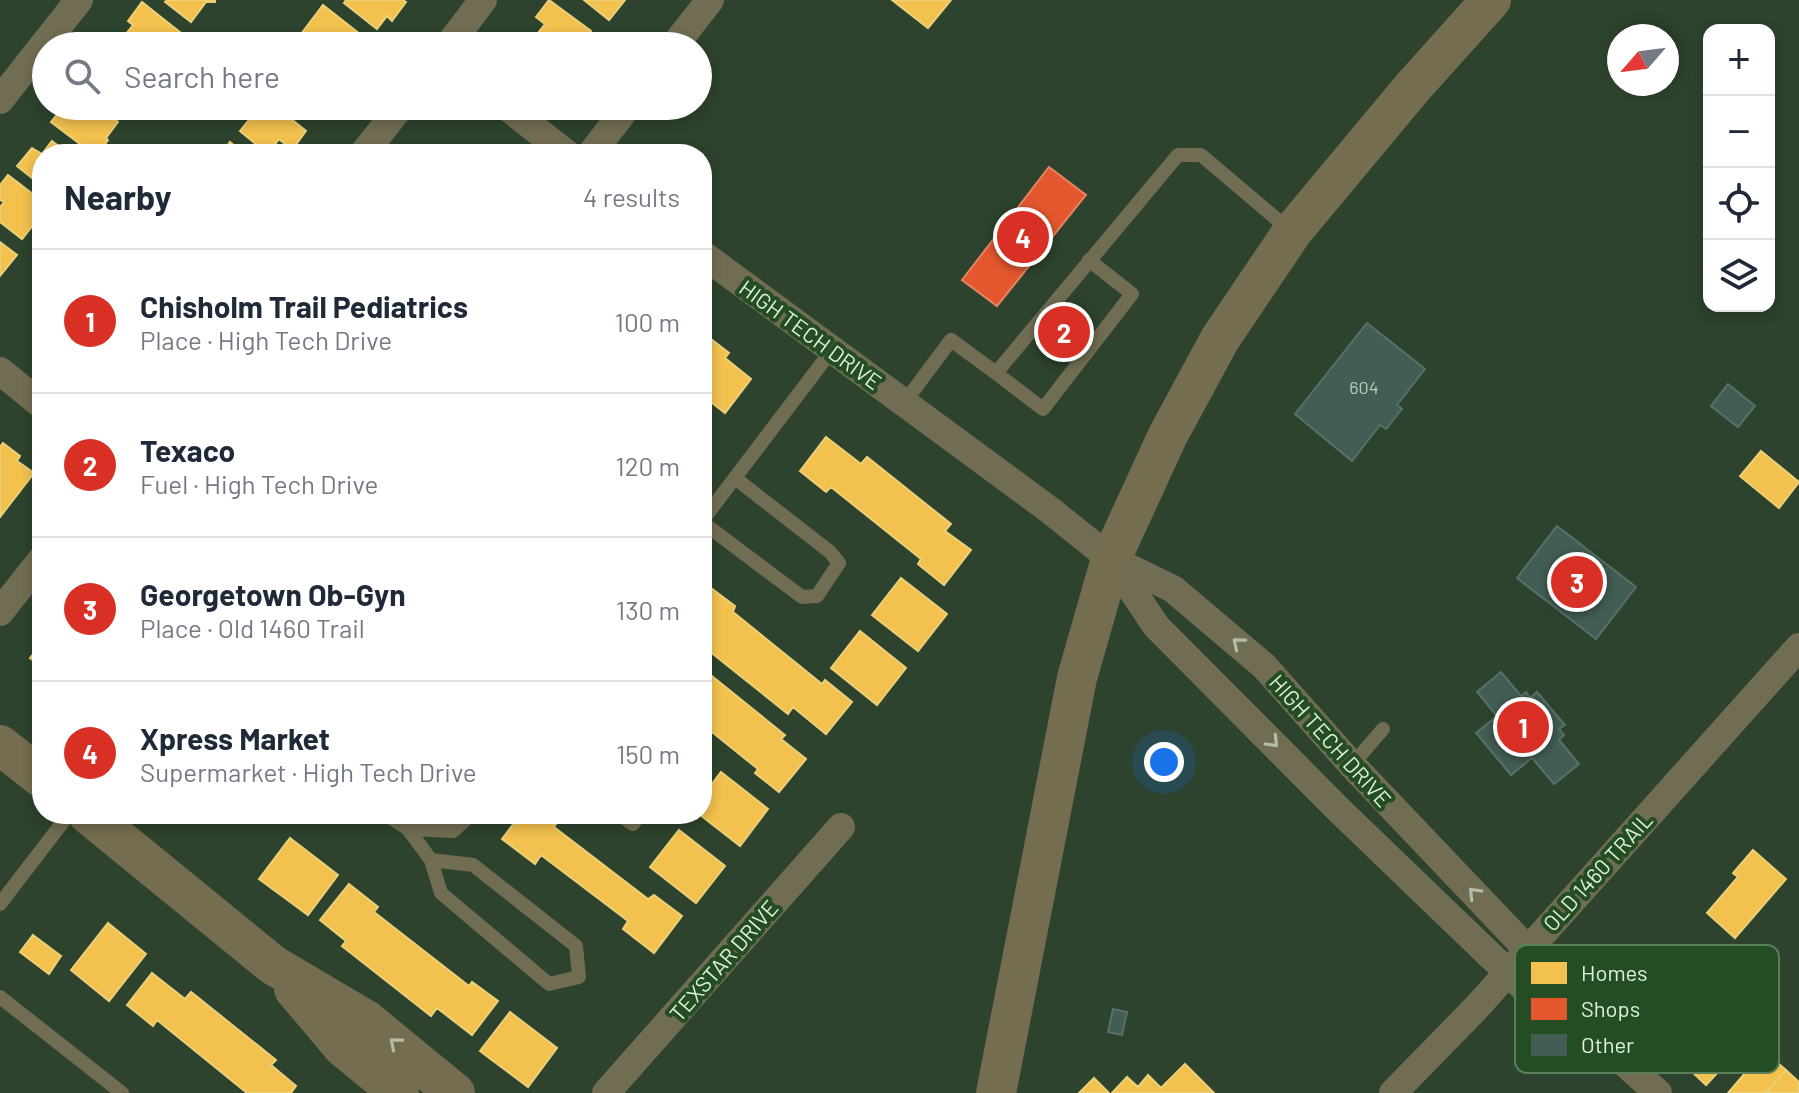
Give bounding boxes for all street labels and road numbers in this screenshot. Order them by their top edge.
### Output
street label: HIGH TECH DRIVE [735,274,887,394]
street label: HIGH TECH DRIVE [1265,668,1397,812]
street label: OLD 1460 TRAIL [1537,806,1657,936]
street label: TEXSTAR DRIVE [663,894,783,1026]

